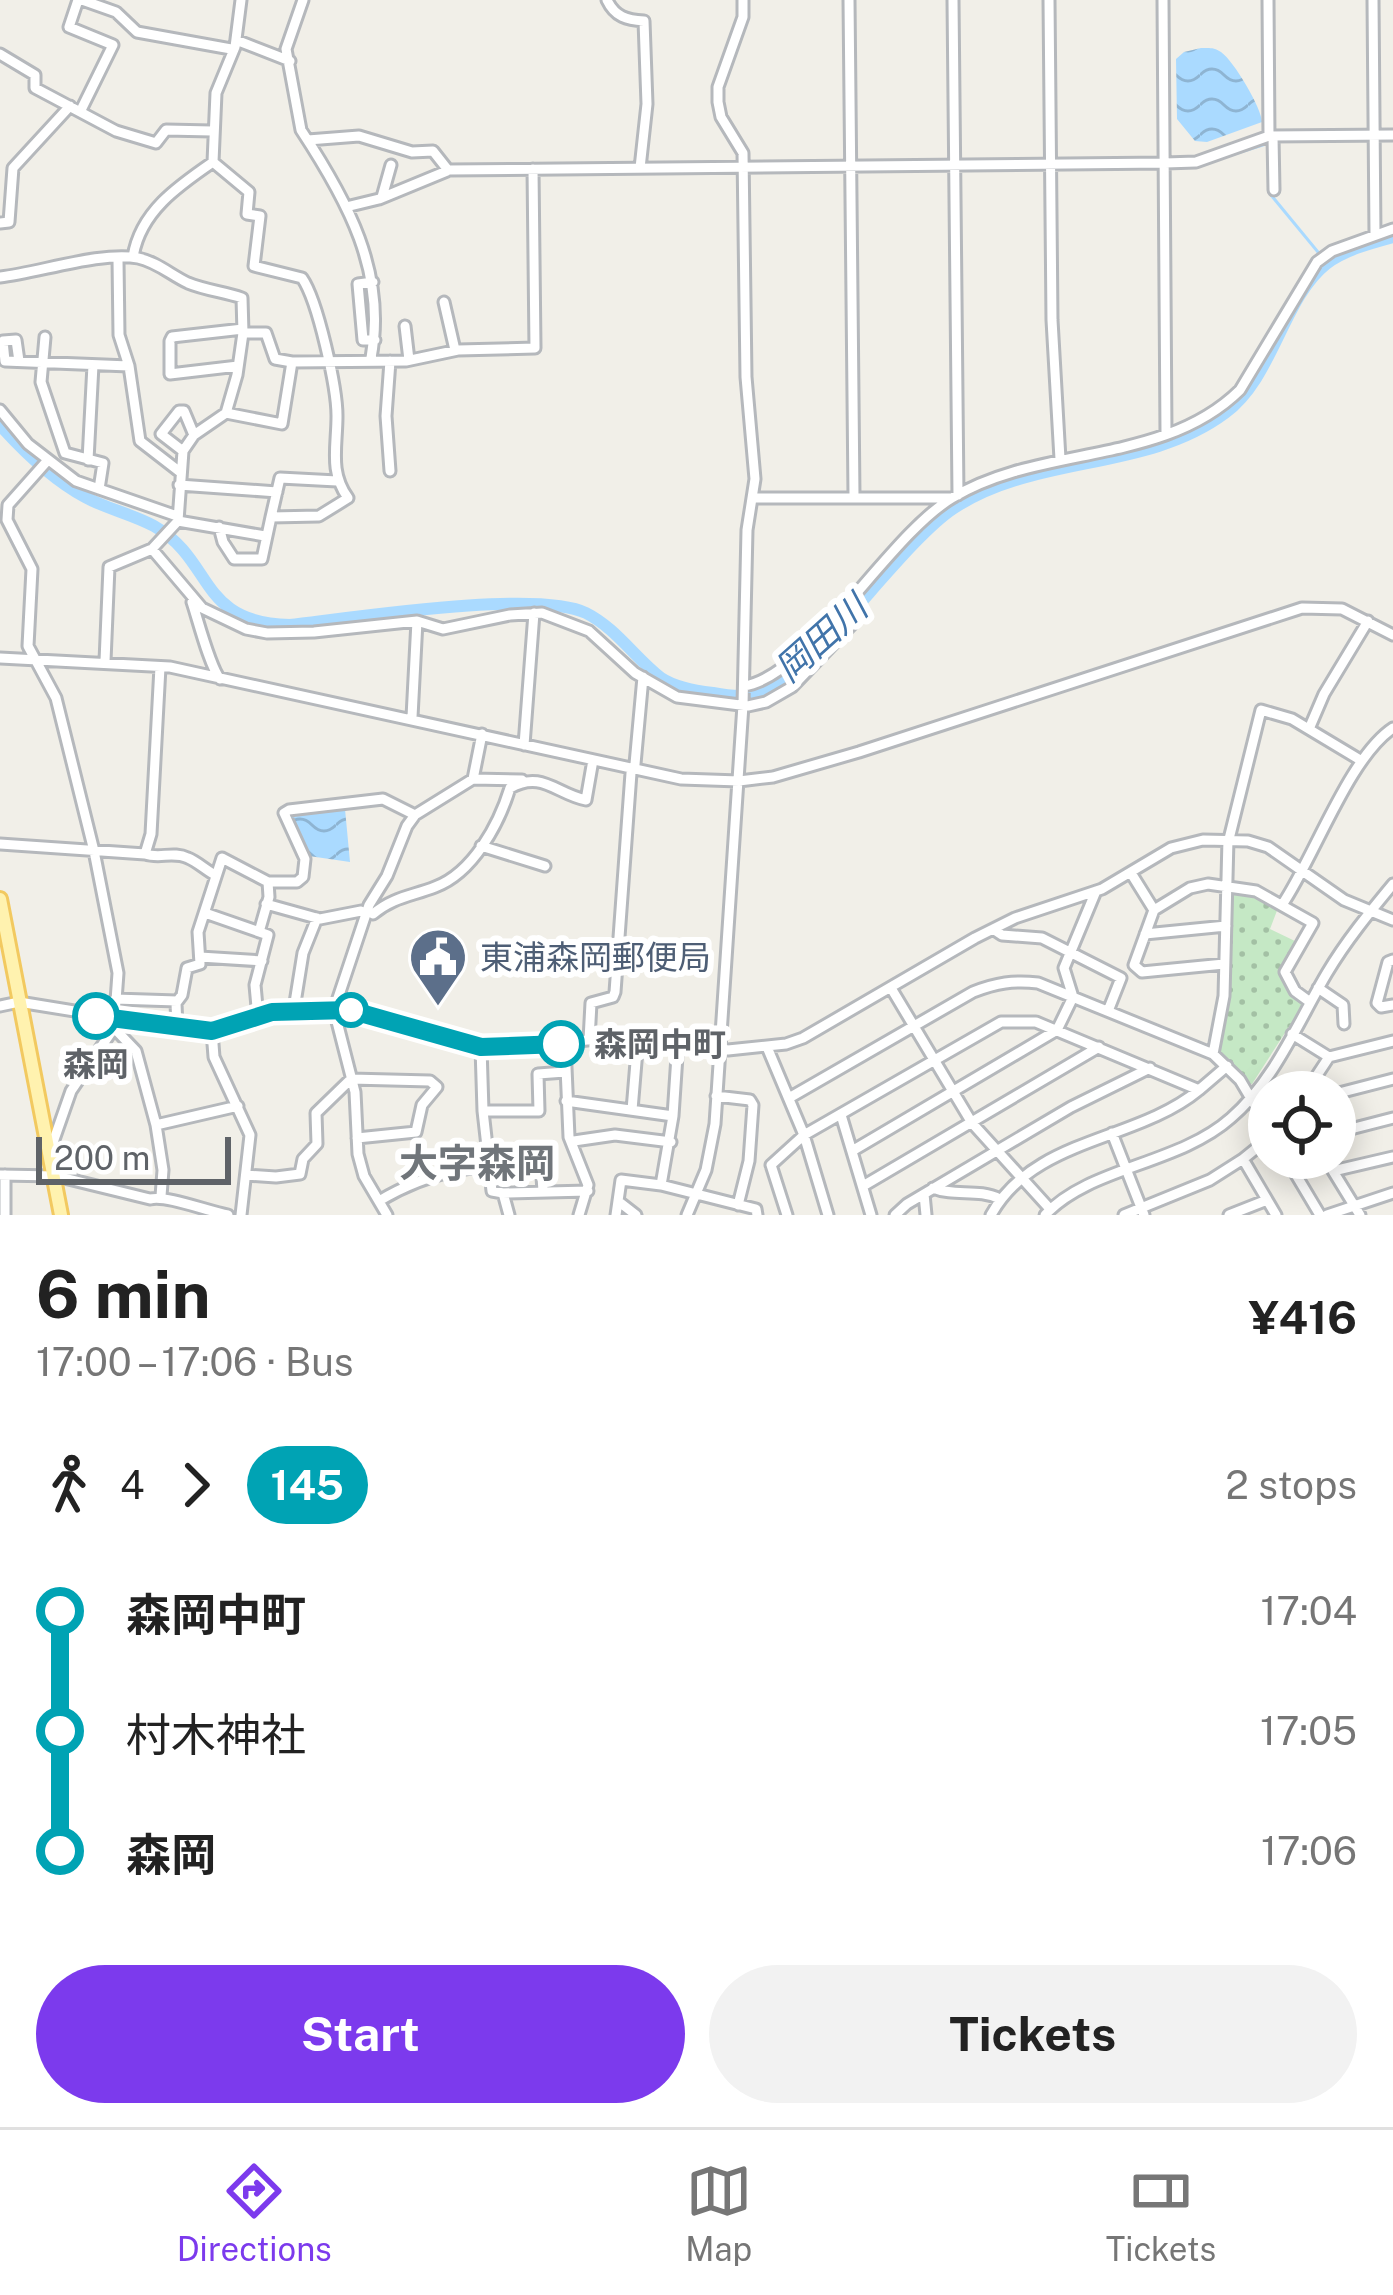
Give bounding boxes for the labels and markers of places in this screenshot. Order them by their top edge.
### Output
public building icon: 東浦森岡郵便局 [407,926,469,1008]
place label: 東浦森岡郵便局 [480,938,711,976]
marker: 森岡 [74,994,118,1038]
unlabelled marker [335,994,367,1026]
marker: 森岡中町 [539,1022,583,1066]
place label: 森岡中町 [594,1025,726,1063]
place label: 森岡 [63,1045,129,1083]

